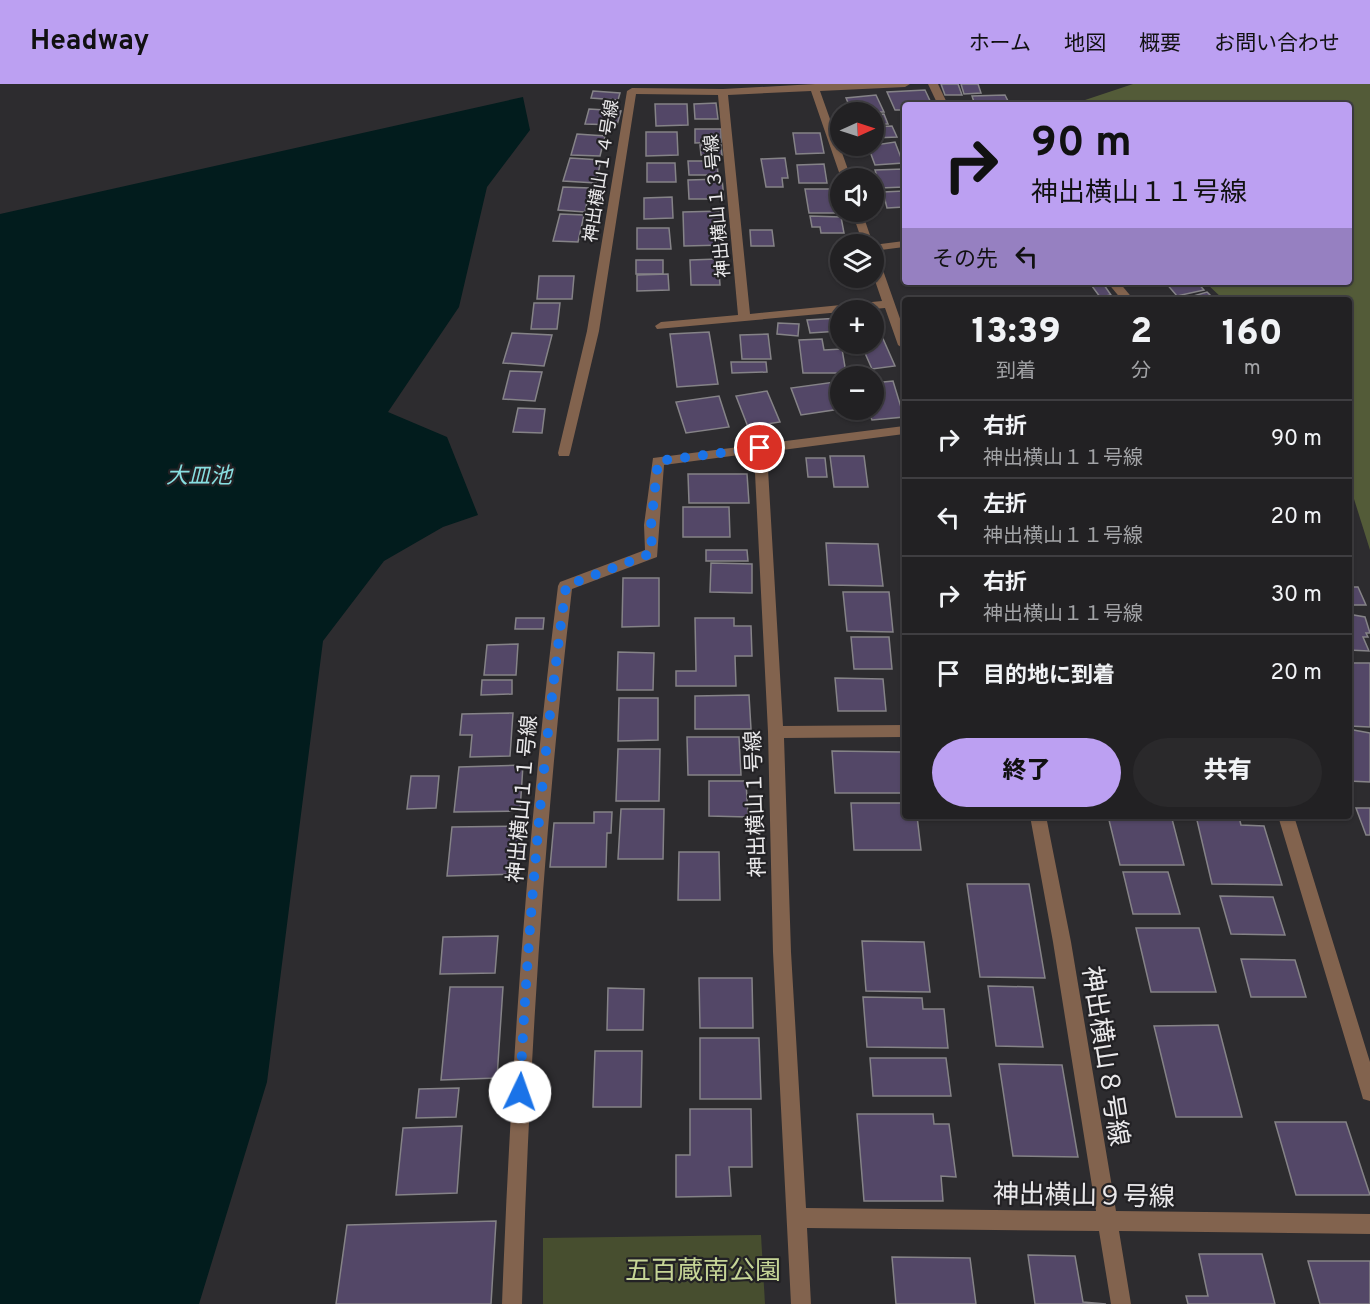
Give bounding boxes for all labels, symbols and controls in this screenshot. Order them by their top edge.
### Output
text: Headway [30,24,149,60]
text: ホーム [969,31,1031,58]
text: 地図 [1064,31,1106,58]
text: 概要 [1139,31,1181,58]
text: お問い合わせ [1214,31,1340,58]
street label: 神出横山１４号線 [580,98,625,244]
north arrow [830,102,884,156]
map controls [830,102,884,420]
text: 90 m [1031,118,1132,171]
icon: right [932,126,1010,204]
street label: 神出横山１３号線 [701,133,736,279]
button: sound [830,168,884,222]
text: 神出横山１１号線 [1031,177,1247,211]
button: layers [830,234,884,288]
icon: left [1010,240,1043,273]
text: その先 [932,247,998,274]
button: + [830,300,884,354]
text: 13:39 [971,310,1061,356]
text: 2 [1130,310,1152,356]
text: 160 [1222,312,1283,358]
text: m [1244,356,1261,382]
text: 到着 [996,359,1036,385]
text: 分 [1131,359,1151,385]
button: − [830,366,884,420]
text: 右折 [983,414,1027,441]
pin [734,422,785,473]
icon: right [932,423,965,456]
text: 90 m [1271,426,1322,453]
icon: arrive [743,431,776,464]
text: 神出横山１１号線 [983,446,1143,472]
water label: 大皿池 [166,464,234,491]
text: 左折 [983,492,1027,519]
icon: left [932,501,965,534]
text: 20 m [1271,504,1322,531]
text: 神出横山１１号線 [983,524,1143,550]
text: 右折 [983,570,1027,597]
icon: right [932,579,965,612]
text: 30 m [1271,582,1322,609]
text: 神出横山１１号線 [983,602,1143,628]
icon: arrive [932,657,965,690]
text: 20 m [1271,660,1322,687]
text: 目的地に到着 [983,663,1115,690]
street label: 神出横山１１号線 [503,714,544,884]
street label: 神出横山１号線 [740,730,773,878]
button: 終了 [932,738,1121,807]
button: 共有 [1133,738,1322,807]
street label: 神出横山８号線 [1073,964,1134,1149]
position arrow [488,1060,552,1124]
street label: 神出横山９号線 [993,1179,1175,1216]
park label: 五百蔵南公園 [625,1256,781,1289]

